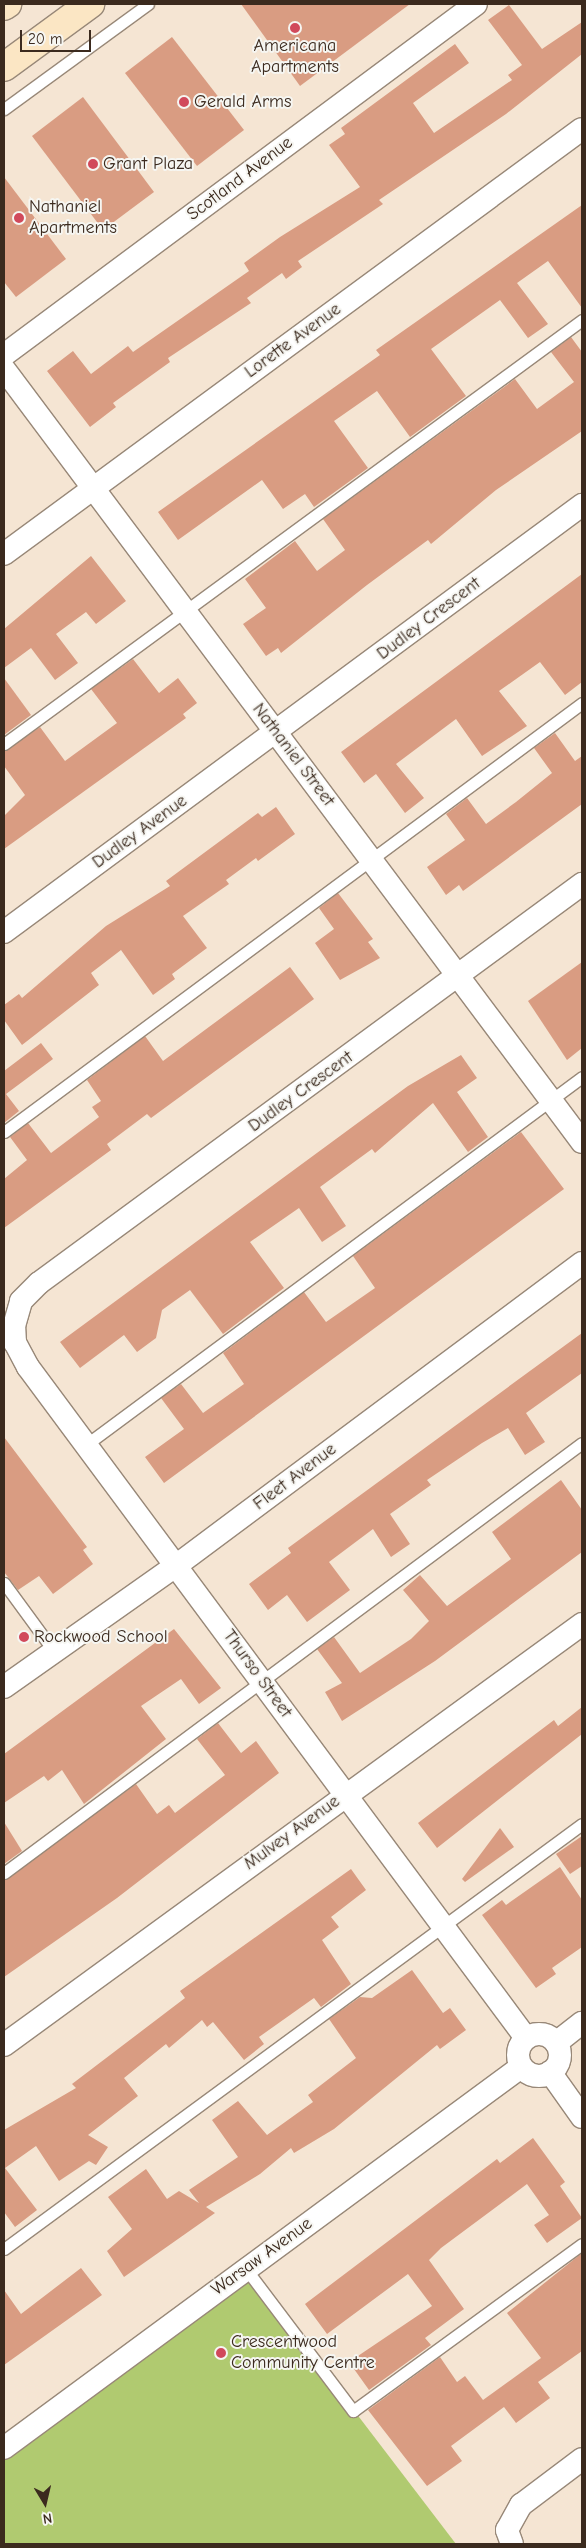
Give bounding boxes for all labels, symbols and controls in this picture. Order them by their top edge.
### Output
scale bar [22,20,94,52]
marker: Americana Apartments [289,22,301,34]
text: 20 m [28,30,62,48]
place label: Americana Apartments [251,36,339,78]
place label: Gerald Arms [194,91,291,113]
marker: Gerald Arms [178,96,190,108]
street label: Scotland Avenue [183,132,297,226]
place label: Grant Plaza [103,153,193,175]
marker: Grant Plaza [87,158,99,170]
place label: Nathaniel Apartments [29,197,117,240]
marker: Nathaniel Apartments [13,212,25,224]
street label: Lorette Avenue [241,299,345,383]
street label: Dudley Crescent [373,573,485,665]
street label: Nathaniel Street [247,699,339,811]
street label: Dudley Avenue [88,790,192,874]
street label: Dudley Crescent [244,1047,358,1137]
street label: Fleet Avenue [249,1439,341,1515]
place label: Rockwood School [34,1626,168,1648]
street label: Thurso Street [218,1626,296,1722]
marker: Rockwood School [18,1631,30,1643]
street label: Mulvey Avenue [240,1791,344,1875]
street label: Warsaw Avenue [207,2213,317,2301]
place label: Crescentwood Community Centre [231,2332,375,2374]
marker: Crescentwood Community Centre [215,2347,227,2359]
north arrow [20,2478,70,2528]
text: N [42,2509,53,2527]

